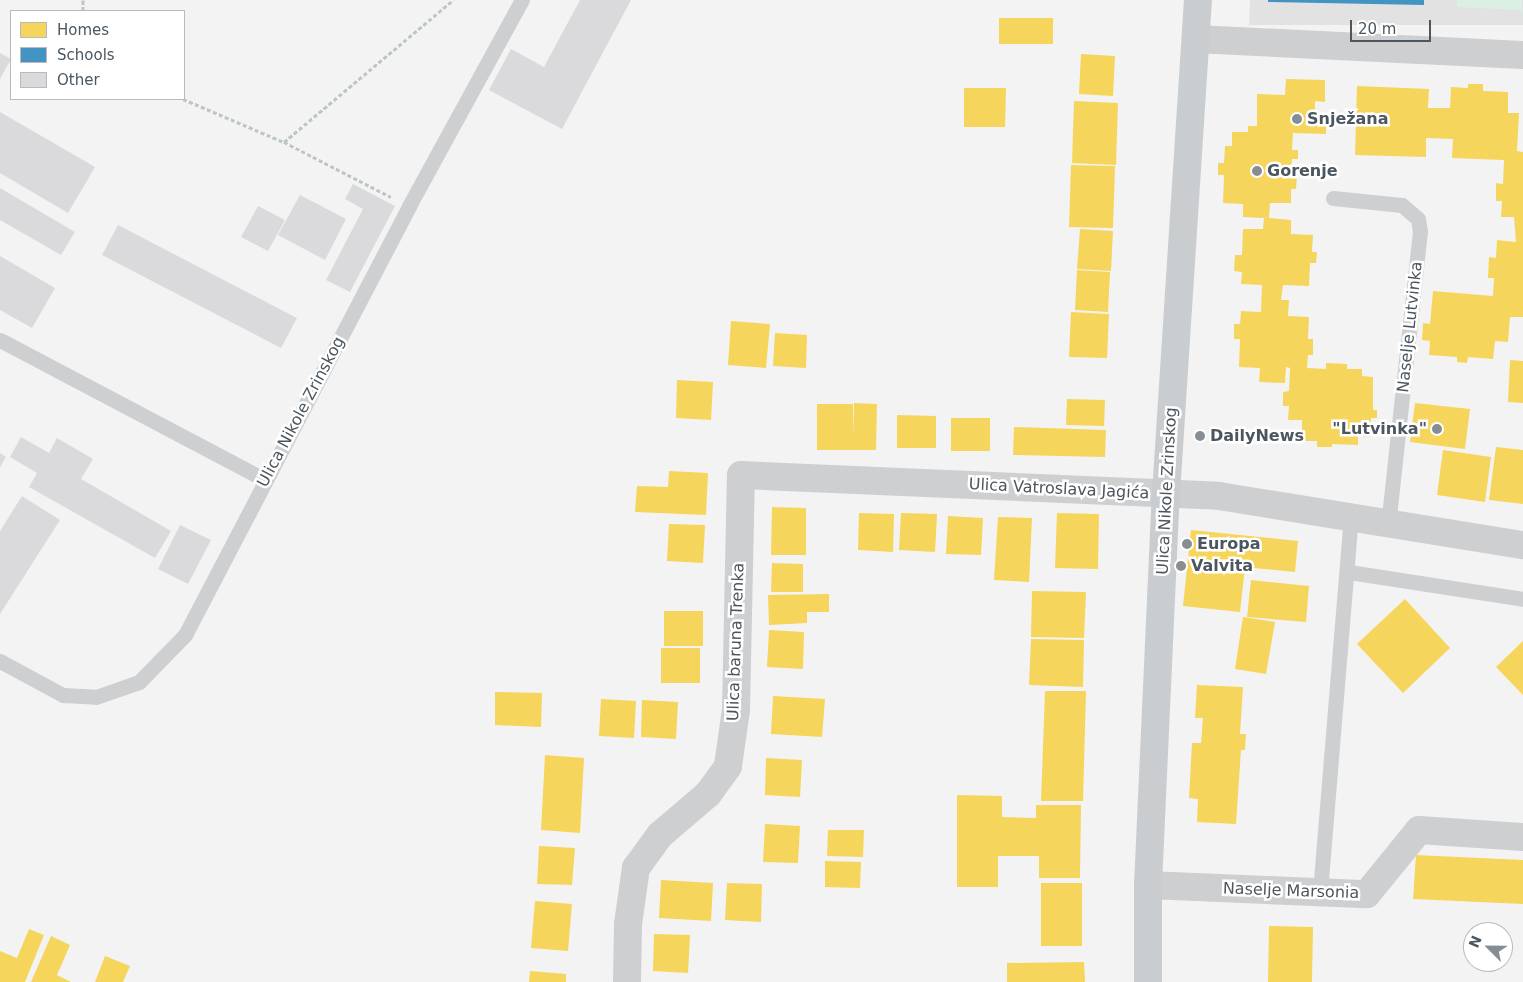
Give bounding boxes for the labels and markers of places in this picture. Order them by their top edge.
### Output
place label: Snježana [1307,109,1389,129]
marker: Snježana [1291,113,1303,125]
place label: Gorenje [1267,161,1338,181]
marker: Gorenje [1251,165,1263,177]
place label: "Lutvinka" [1332,419,1427,439]
marker: "Lutvinka" [1431,423,1443,435]
place label: DailyNews [1210,426,1304,446]
marker: DailyNews [1194,430,1206,442]
place label: Europa [1197,534,1260,554]
marker: Europa [1181,538,1193,550]
place label: Valvita [1191,556,1253,576]
marker: Valvita [1175,560,1187,572]

